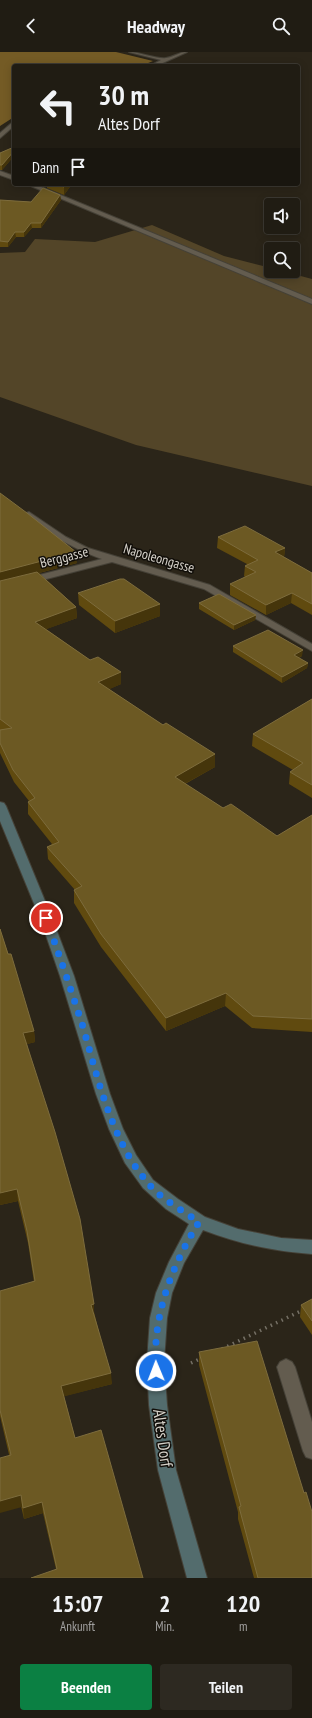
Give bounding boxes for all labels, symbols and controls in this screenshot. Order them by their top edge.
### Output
icon: back [20,15,42,37]
text: Headway [127,15,185,38]
icon: search [270,15,292,37]
text: 30 m [98,76,149,113]
icon: left [32,80,84,132]
text: Altes Dorf [98,112,160,135]
icon: arrive [67,156,89,178]
text: Dann [32,158,59,177]
map controls [264,198,300,278]
button: sound [264,198,300,234]
button: search [264,242,300,278]
street label: Napoleongasse [121,539,197,577]
street label: Berggasse [38,542,90,572]
pin [29,901,63,935]
icon: arrive [35,907,57,929]
position arrow [135,1350,177,1392]
street label: Altes Dorf [148,1408,178,1469]
text: 15:07 [52,1588,104,1619]
text: 2 [159,1588,170,1619]
text: 120 [226,1588,260,1619]
text: Ankunft [60,1618,95,1635]
text: Min. [155,1618,174,1635]
text: m [239,1618,247,1635]
button: Beenden [20,1664,152,1710]
button: Teilen [160,1664,292,1710]

